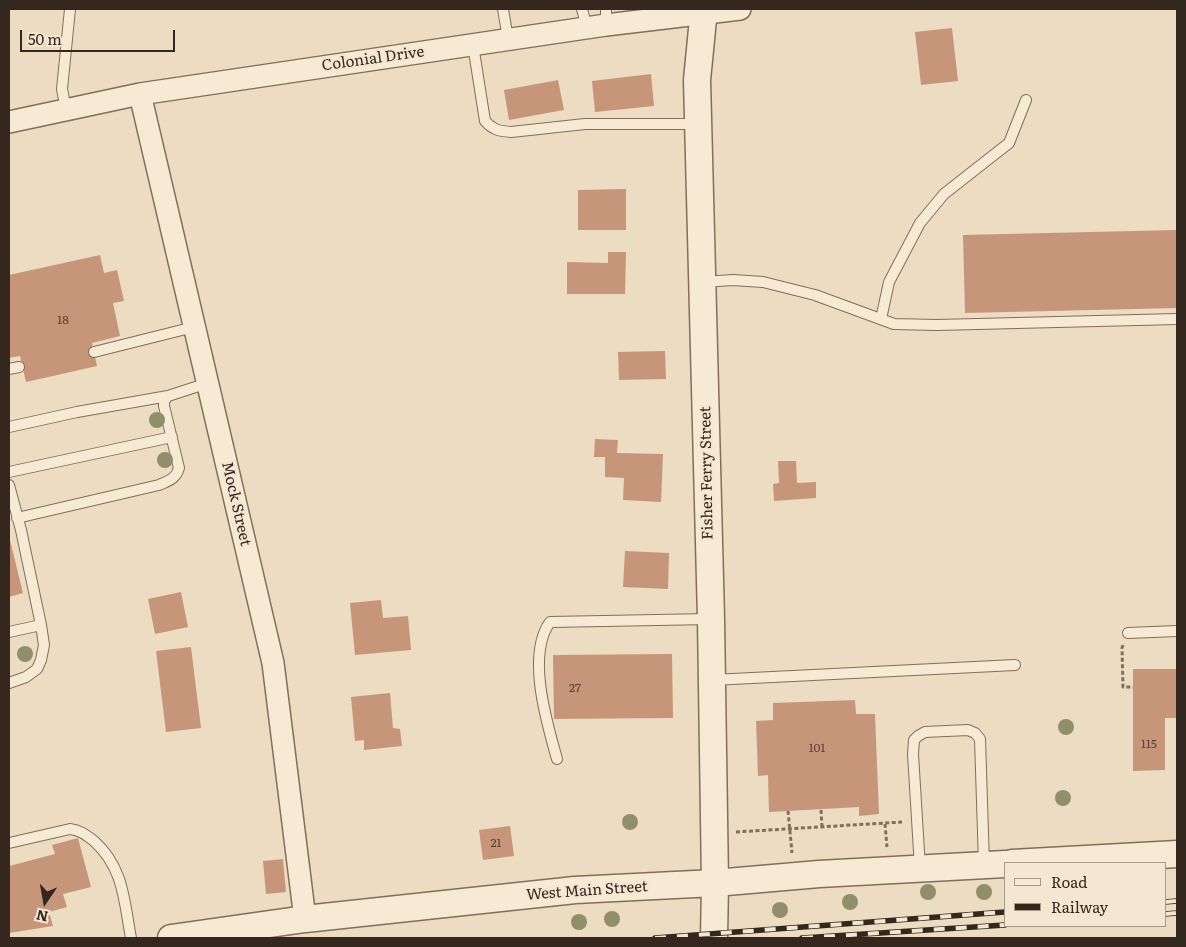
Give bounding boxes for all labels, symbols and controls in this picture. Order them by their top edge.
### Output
scale bar [22,20,178,52]
text: 50 m [28,27,62,50]
street label: Colonial Drive [321,43,425,75]
house number: 18 [57,313,69,327]
street label: Fisher Ferry Street [697,406,717,540]
street label: Mock Street [218,460,254,548]
house number: 27 [569,681,581,695]
house number: 115 [1141,737,1157,751]
house number: 101 [809,741,825,755]
house number: 21 [491,836,501,850]
legend [1004,862,1166,927]
text: Road [1051,870,1087,893]
north arrow [20,877,70,927]
street label: West Main Street [526,878,648,904]
text: Railway [1051,895,1108,918]
text: N [34,906,50,928]

